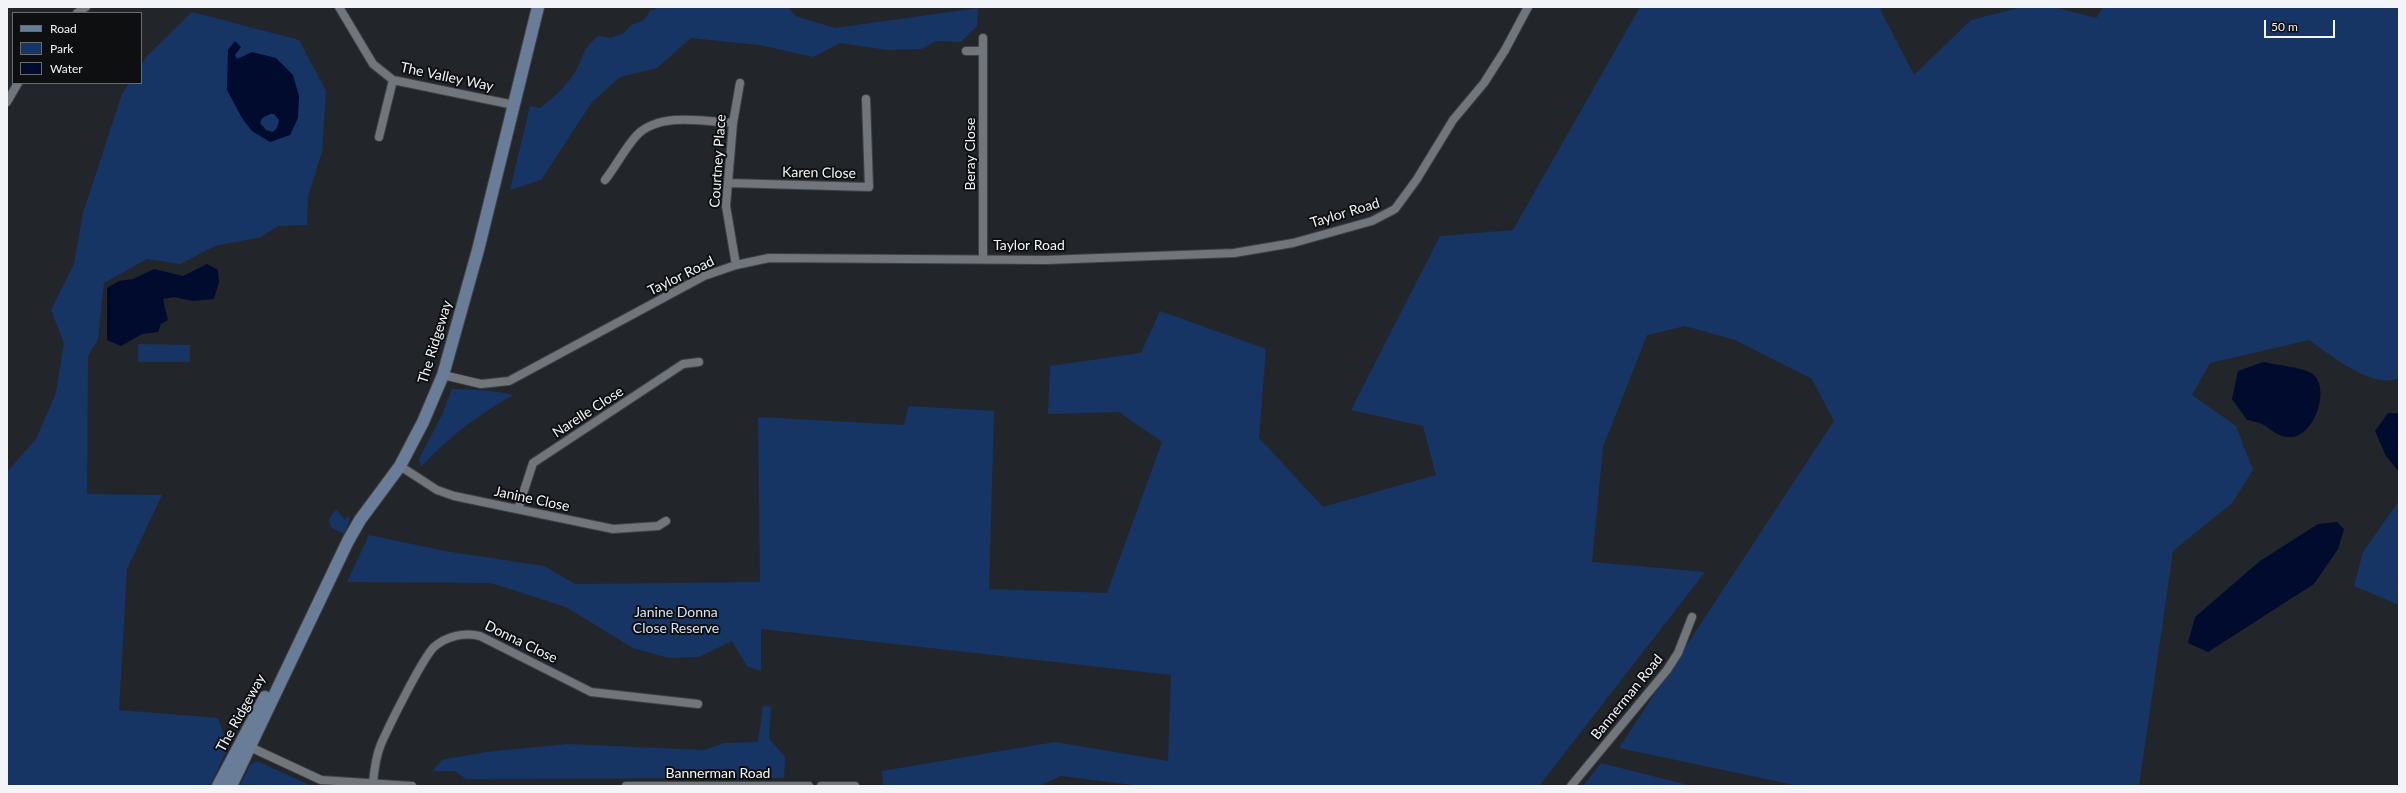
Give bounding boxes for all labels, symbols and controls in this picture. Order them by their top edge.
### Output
legend [12,12,142,84]
scale bar [2266,12,2337,38]
text: 50 m [2271,19,2298,34]
text: Road [50,21,77,36]
text: Park [50,41,73,56]
street label: The Valley Way [399,59,495,95]
text: Water [50,61,83,76]
street label: Courtney Place [706,114,730,208]
street label: Beray Close [962,118,978,190]
street label: Karen Close [782,164,856,182]
street label: Taylor Road [1308,194,1382,232]
street label: Taylor Road [993,237,1065,253]
street label: Taylor Road [645,253,717,299]
street label: The Ridgeway [414,298,456,386]
street label: Narelle Close [549,383,627,441]
street label: Janine Close [493,483,571,515]
park label: Janine Donna Close Reserve [633,604,719,636]
street label: Donna Close [482,617,560,667]
street label: Bannerman Road [1587,651,1667,743]
street label: The Ridgeway [213,671,269,755]
street label: Bannerman Road [666,765,770,781]

